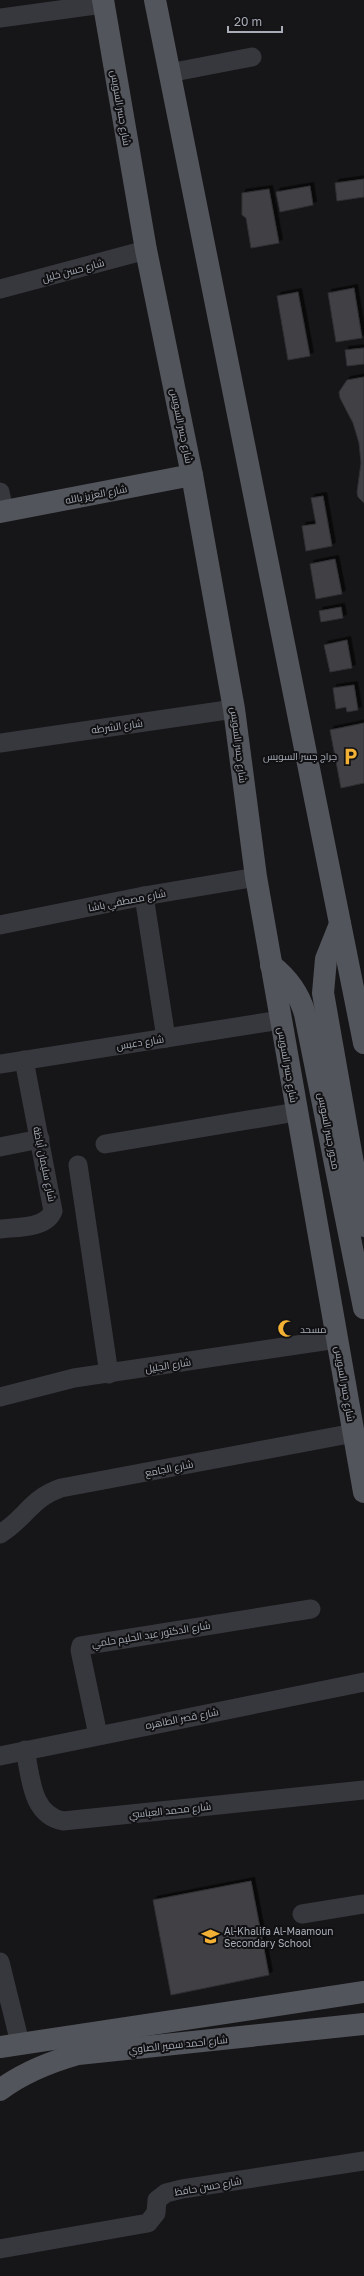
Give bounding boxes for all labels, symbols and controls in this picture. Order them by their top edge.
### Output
scale bar [228,8,282,34]
text: 20 m [234,14,262,29]
street label: شارع جسر السويس [107,69,134,147]
street label: شارع حسن خليل [41,256,106,285]
street label: شارع جسر السويس [167,387,196,465]
street label: شارع العزيز بالله [64,482,128,507]
street label: شارع جسر السويس [227,706,250,784]
street label: شارع الشرطه [90,716,144,737]
parking icon: جراج جسر السويس [340,746,360,766]
place label: جراج جسر السويس [263,750,337,763]
street label: شارع مصطفي باشا [87,887,167,915]
street label: شارع جسر السويس [274,1026,301,1104]
street label: شارع دعبس [115,1032,165,1053]
street label: محور جسر السويس [315,1092,342,1171]
street label: شارع سليمان أباظة [30,1125,59,1203]
mosque icon: مسحد [277,1319,297,1339]
place label: مسحد [300,1323,326,1335]
street label: شارع جسر السويس [331,1345,358,1423]
street label: شارع الجليل [144,1355,192,1376]
street label: شارع الجامع [144,1457,194,1480]
street label: شارع الدكتور عبد الحليم حلمي [91,1619,212,1651]
street label: شارع قصر الطاهره [144,1705,220,1732]
street label: شارع محمد العباسي [128,1800,212,1822]
place label: Al-Khalifa Al-Maamoun Secondary School [224,1925,333,1949]
school or university icon: Al-Khalifa Al-Maamoun Secondary School [201,1927,221,1947]
street label: شارع احمد سمير الصاوي [128,2033,228,2057]
street label: شارع حسن حافظ [174,2174,243,2199]

